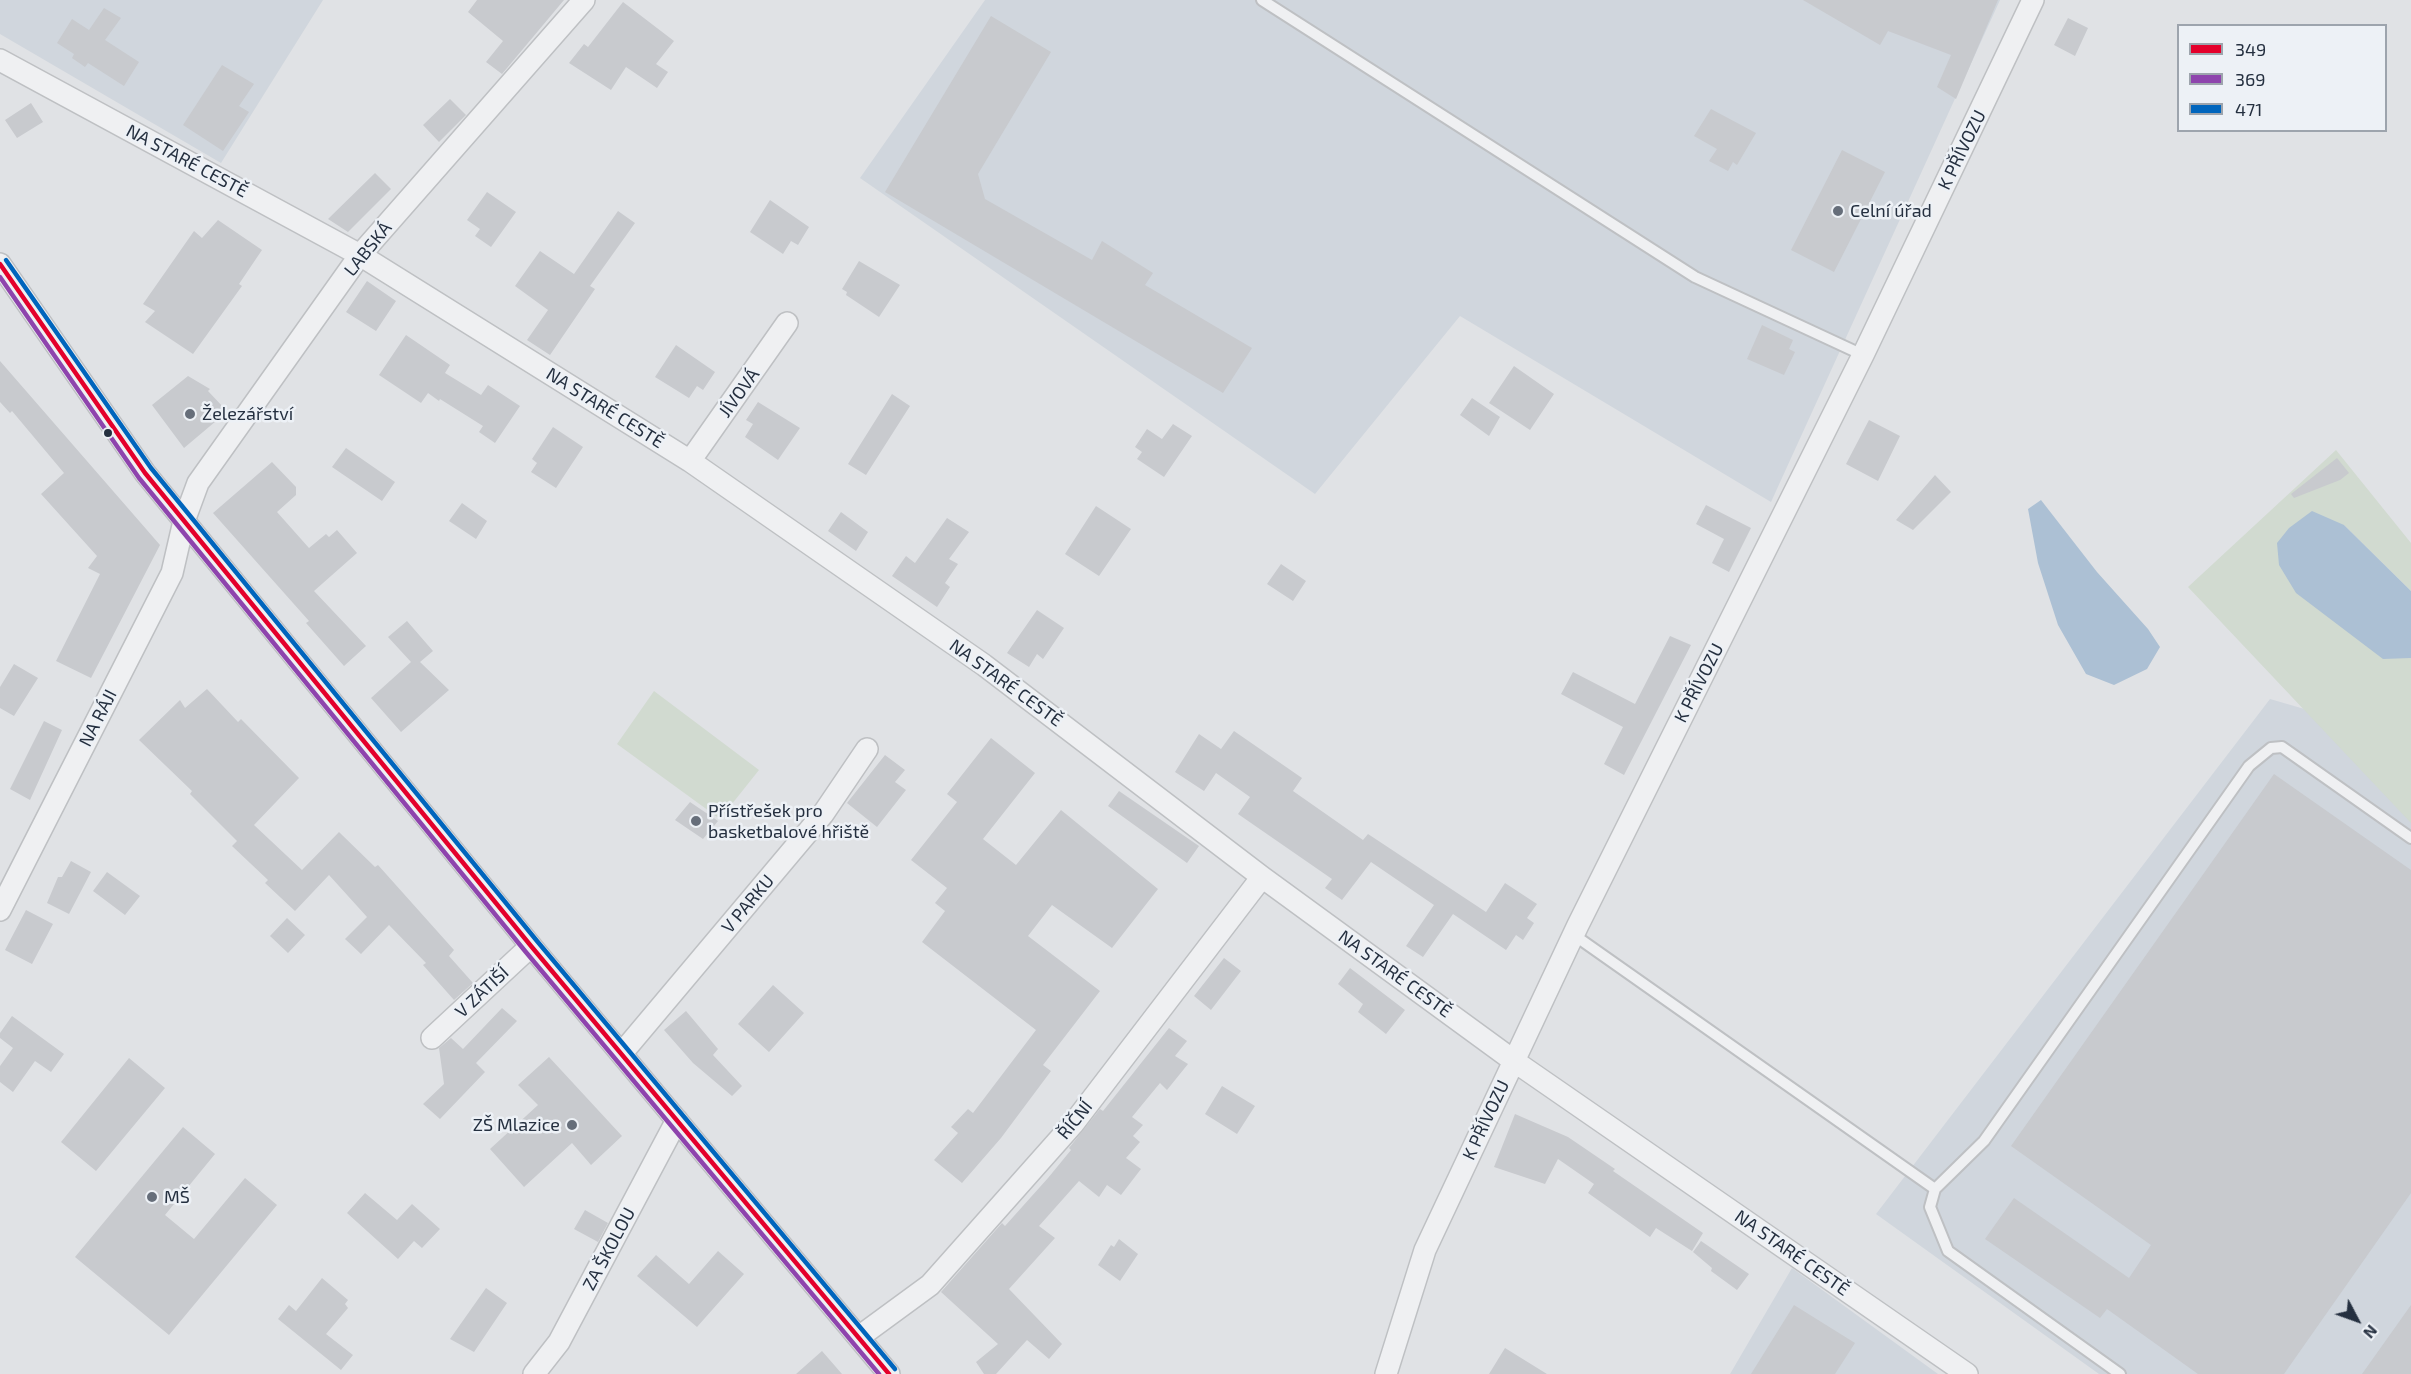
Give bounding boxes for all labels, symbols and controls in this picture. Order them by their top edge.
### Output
legend [2177,24,2387,132]
text: 349 [2235,38,2266,60]
text: 369 [2235,68,2266,90]
text: 471 [2235,98,2262,120]
street label: K PŘÍVOZU [1933,107,1991,193]
street label: NA STARÉ CESTĚ [122,120,252,202]
place label: Celní úřad [1850,200,1932,222]
marker: Celní úřad [1831,204,1845,218]
street label: LABSKÁ [340,218,396,280]
street label: NA STARÉ CESTĚ [542,363,668,453]
street label: JÍVOVÁ [714,364,764,422]
place label: Železářství [202,403,293,425]
marker: Železářství [183,407,197,421]
unlabelled marker [102,427,114,439]
street label: NA STARÉ CESTĚ [945,635,1067,731]
street label: K PŘÍVOZU [1670,640,1728,726]
street label: NA RÁJI [75,686,121,750]
place label: Přístřešek pro basketbalové hřiště [708,800,869,842]
marker: Přístřešek pro basketbalové hřiště [689,814,703,828]
street label: V PARKU [717,870,779,938]
street label: NA STARÉ CESTĚ [1334,926,1456,1022]
street label: V ZÁTIŠÍ [451,962,513,1022]
street label: K PŘÍVOZU [1458,1076,1514,1164]
street label: ŘÍČNÍ [1053,1096,1097,1144]
place label: ZŠ Mlazice [473,1114,560,1136]
marker: ZŠ Mlazice [565,1118,579,1132]
place label: MŠ [164,1186,190,1208]
marker: MŠ [145,1190,159,1204]
street label: ZA ŠKOLOU [578,1204,640,1294]
street label: NA STARÉ CESTĚ [1731,1205,1853,1301]
north arrow [2327,1290,2387,1350]
text: N [2360,1322,2382,1343]

